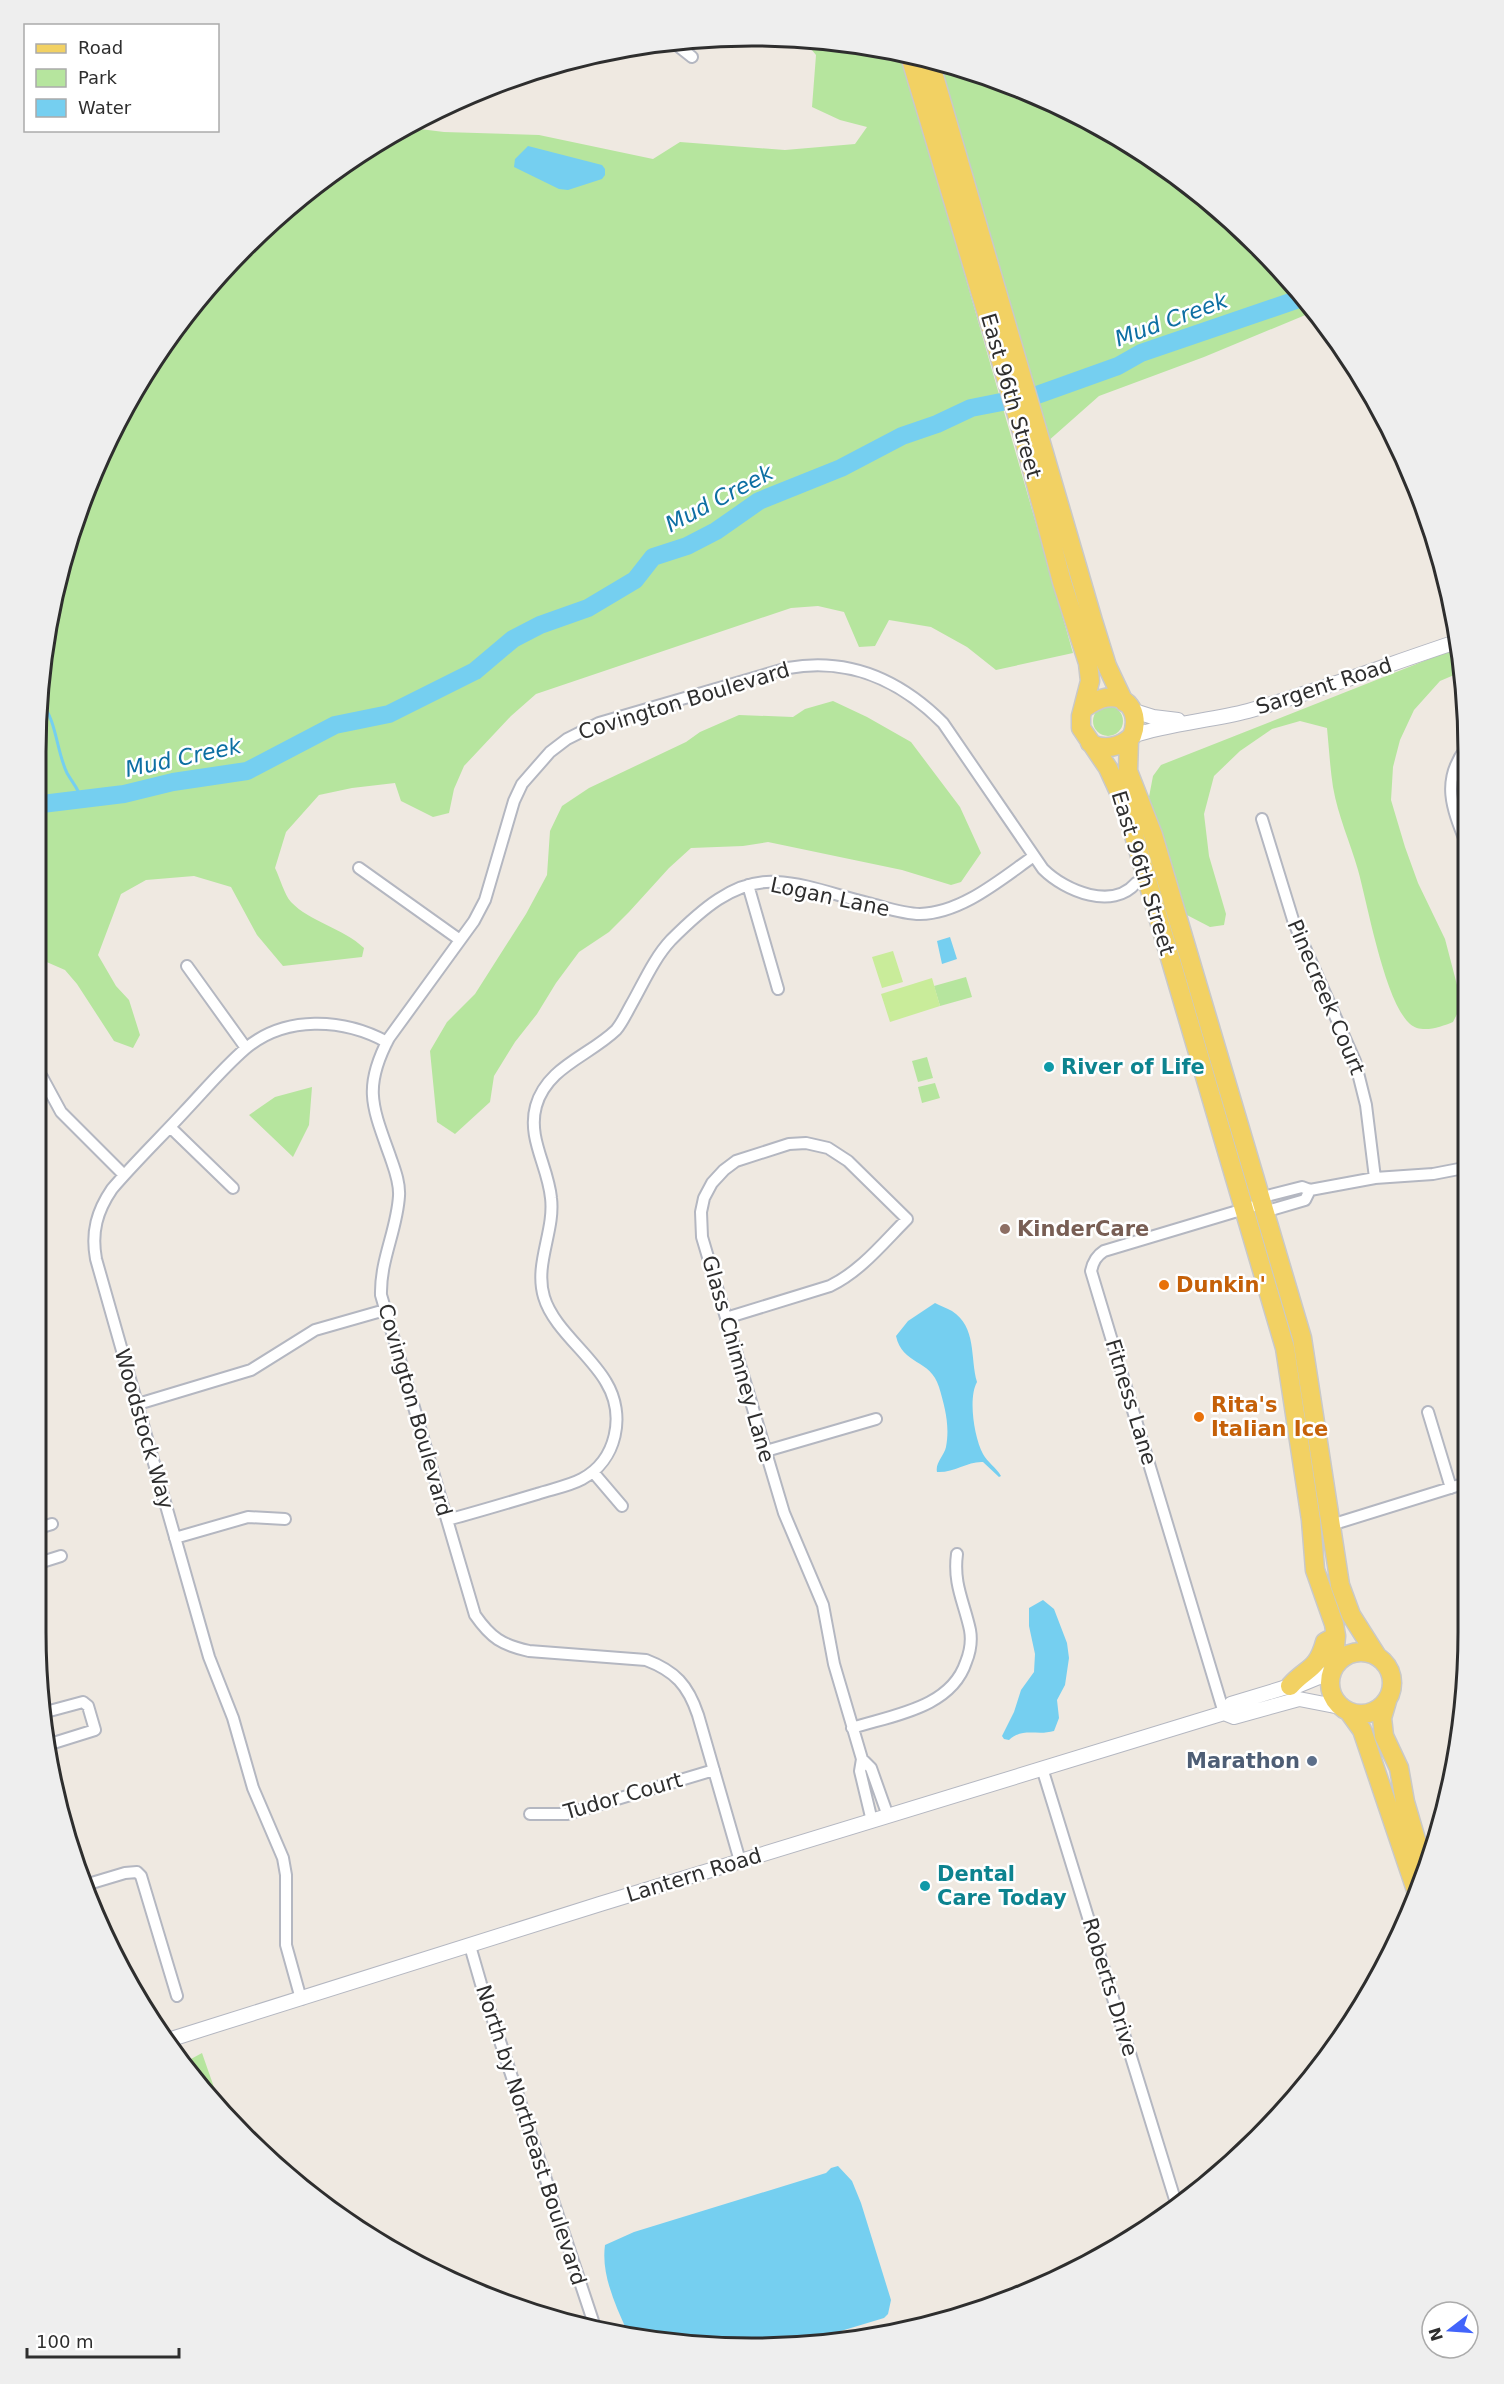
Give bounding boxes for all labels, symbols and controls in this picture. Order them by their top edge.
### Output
legend [24,24,219,132]
text: Road [78,37,123,58]
text: Park [78,67,117,88]
text: Water [78,97,132,118]
water label: Mud Creek [1111,287,1232,351]
street label: East 96th Street [976,311,1046,481]
water label: Mud Creek [661,459,778,537]
street label: Sargent Road [1253,653,1395,719]
street label: Covington Boulevard [575,657,793,745]
water label: Mud Creek [123,733,245,782]
street label: East 96th Street [1107,788,1179,958]
street label: Logan Lane [768,873,892,921]
street label: Pinecreek Court [1282,916,1370,1078]
place label: River of Life [1061,1055,1205,1079]
marker: River of Life [1042,1060,1056,1074]
place label: KinderCare [1017,1217,1149,1241]
marker: KinderCare [998,1222,1012,1236]
street label: Glass Chimney Lane [697,1253,779,1465]
place label: Dunkin' [1176,1273,1266,1297]
marker: Dunkin' [1157,1278,1171,1292]
street label: Covington Boulevard [373,1301,457,1519]
street label: Fitness Lane [1100,1336,1162,1468]
street label: Woodstock Way [110,1346,178,1512]
place label: Rita's Italian Ice [1211,1393,1328,1441]
marker: Rita's Italian Ice [1192,1410,1206,1424]
place label: Marathon [1186,1749,1300,1773]
marker: Marathon [1305,1754,1319,1768]
street label: Tudor Court [560,1768,685,1825]
street label: Lantern Road [624,1843,764,1907]
place label: Dental Care Today [937,1862,1067,1910]
marker: Dental Care Today [918,1879,932,1893]
street label: Roberts Drive [1078,1915,1142,2059]
street label: North by Northeast Boulevard [471,1982,591,2288]
north arrow [1420,2300,1480,2360]
scale bar [27,2321,178,2359]
text: N [1425,2325,1447,2343]
text: 100 m [36,2331,94,2352]

